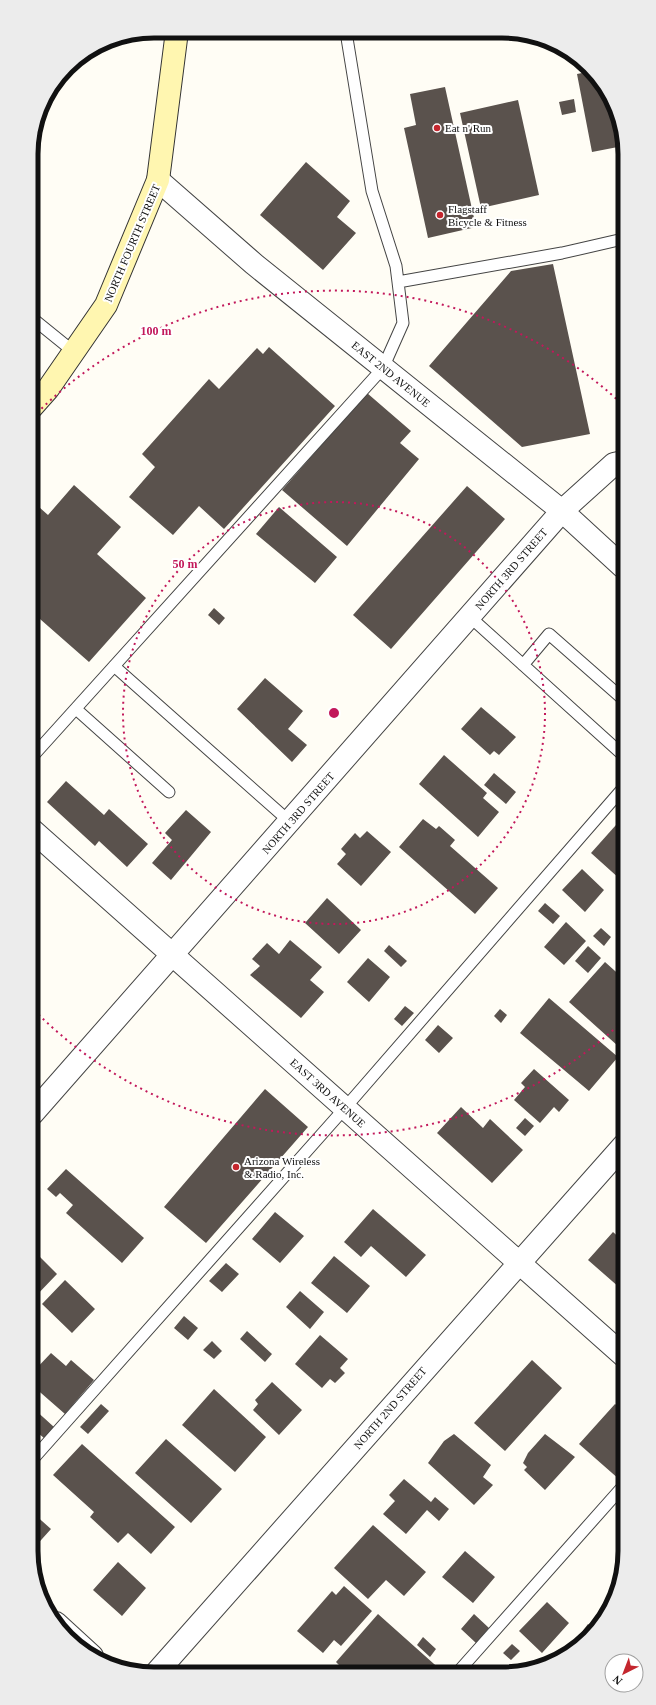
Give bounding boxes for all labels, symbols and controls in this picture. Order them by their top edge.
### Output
place label: Eat n' Run [445,122,491,134]
marker: Eat n' Run [432,123,442,133]
street label: NORTH FOURTH STREET [102,182,162,304]
place label: Flagstaff Bicycle & Fitness [448,203,527,228]
marker: Flagstaff Bicycle & Fitness [435,210,445,220]
text: 100 m [141,324,172,338]
street label: EAST 2ND AVENUE [349,339,433,409]
street label: NORTH 3RD STREET [472,526,550,612]
text: 50 m [173,557,198,571]
centre of rings [327,706,341,720]
street label: NORTH 3RD STREET [259,770,337,856]
street label: EAST 3RD AVENUE [288,1056,368,1130]
place label: Arizona Wireless & Radio, Inc. [244,1155,320,1180]
marker: Arizona Wireless & Radio, Inc. [231,1162,241,1172]
street label: NORTH 2ND STREET [351,1364,429,1451]
north arrow [604,1653,644,1693]
text: N [610,1673,624,1688]

